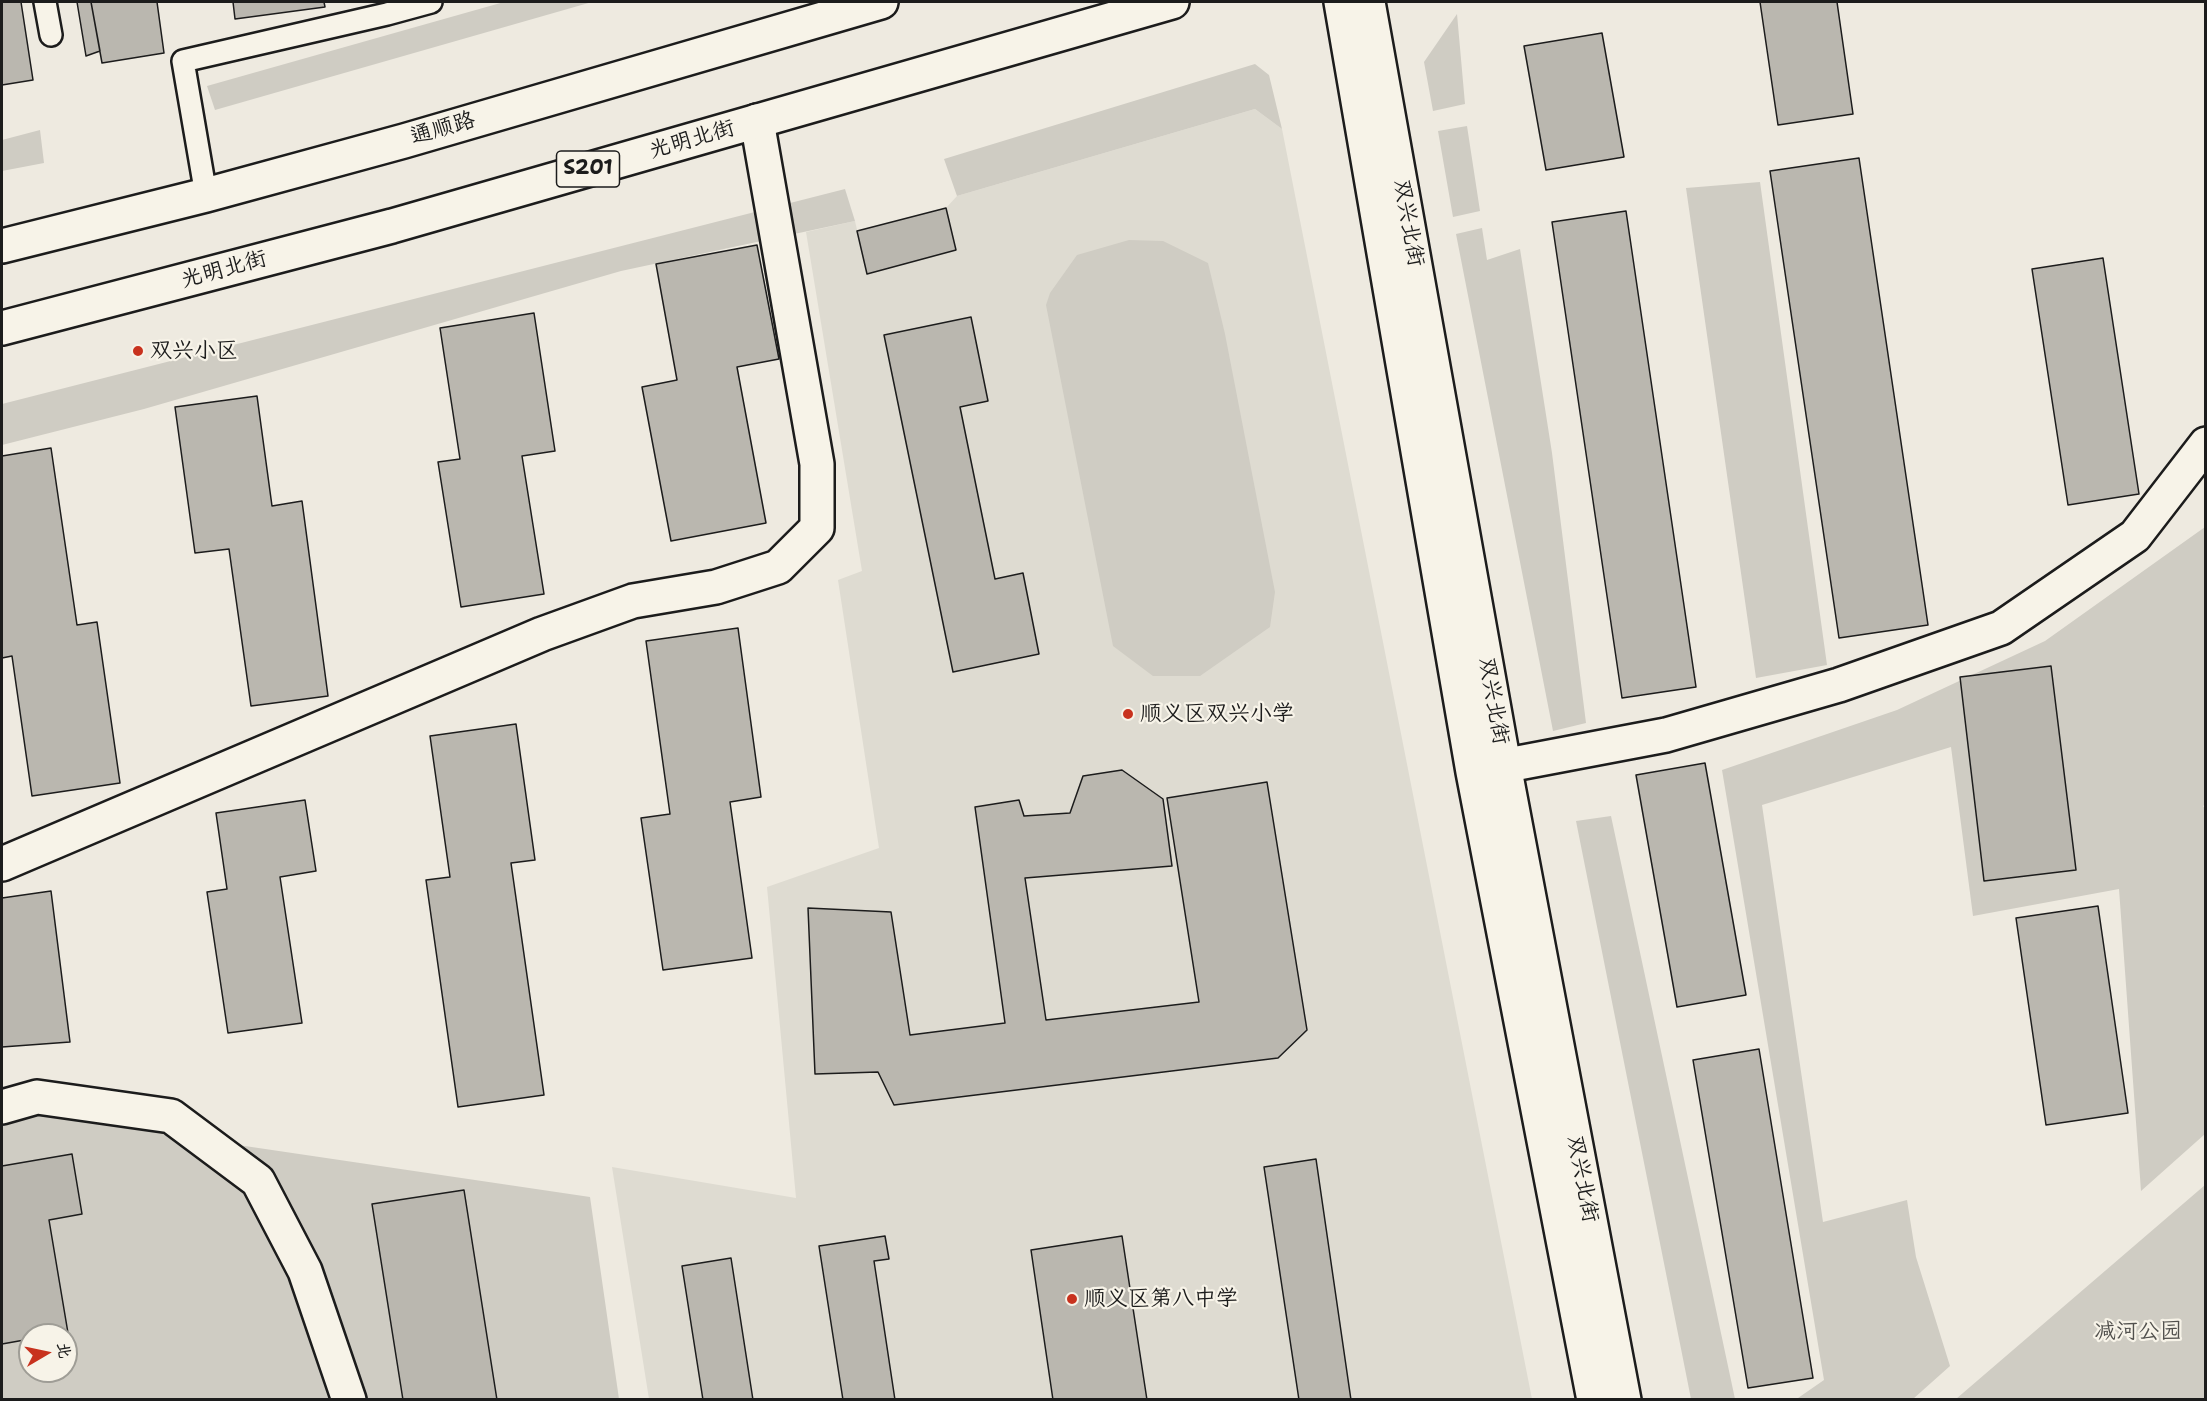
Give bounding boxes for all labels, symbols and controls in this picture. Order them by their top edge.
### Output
street label: 通顺路 [408,107,478,151]
street label: 光明北街 [646,115,738,165]
road number: S201 [556,151,620,187]
street label: 双兴北街 [1387,177,1429,269]
street label: 光明北街 [178,246,270,294]
place label: 双兴小区 [150,338,238,364]
marker: 双兴小区 [131,344,145,358]
street label: 双兴北街 [1472,655,1514,747]
place label: 顺义区双兴小学 [1140,701,1294,727]
marker: 顺义区双兴小学 [1121,707,1135,721]
street label: 双兴北街 [1561,1133,1603,1225]
place label: 顺义区第八中学 [1084,1286,1238,1312]
marker: 顺义区第八中学 [1065,1292,1079,1306]
park label: 减河公园 [2094,1319,2182,1345]
north arrow [18,1323,78,1383]
text: 北 [53,1341,76,1360]

